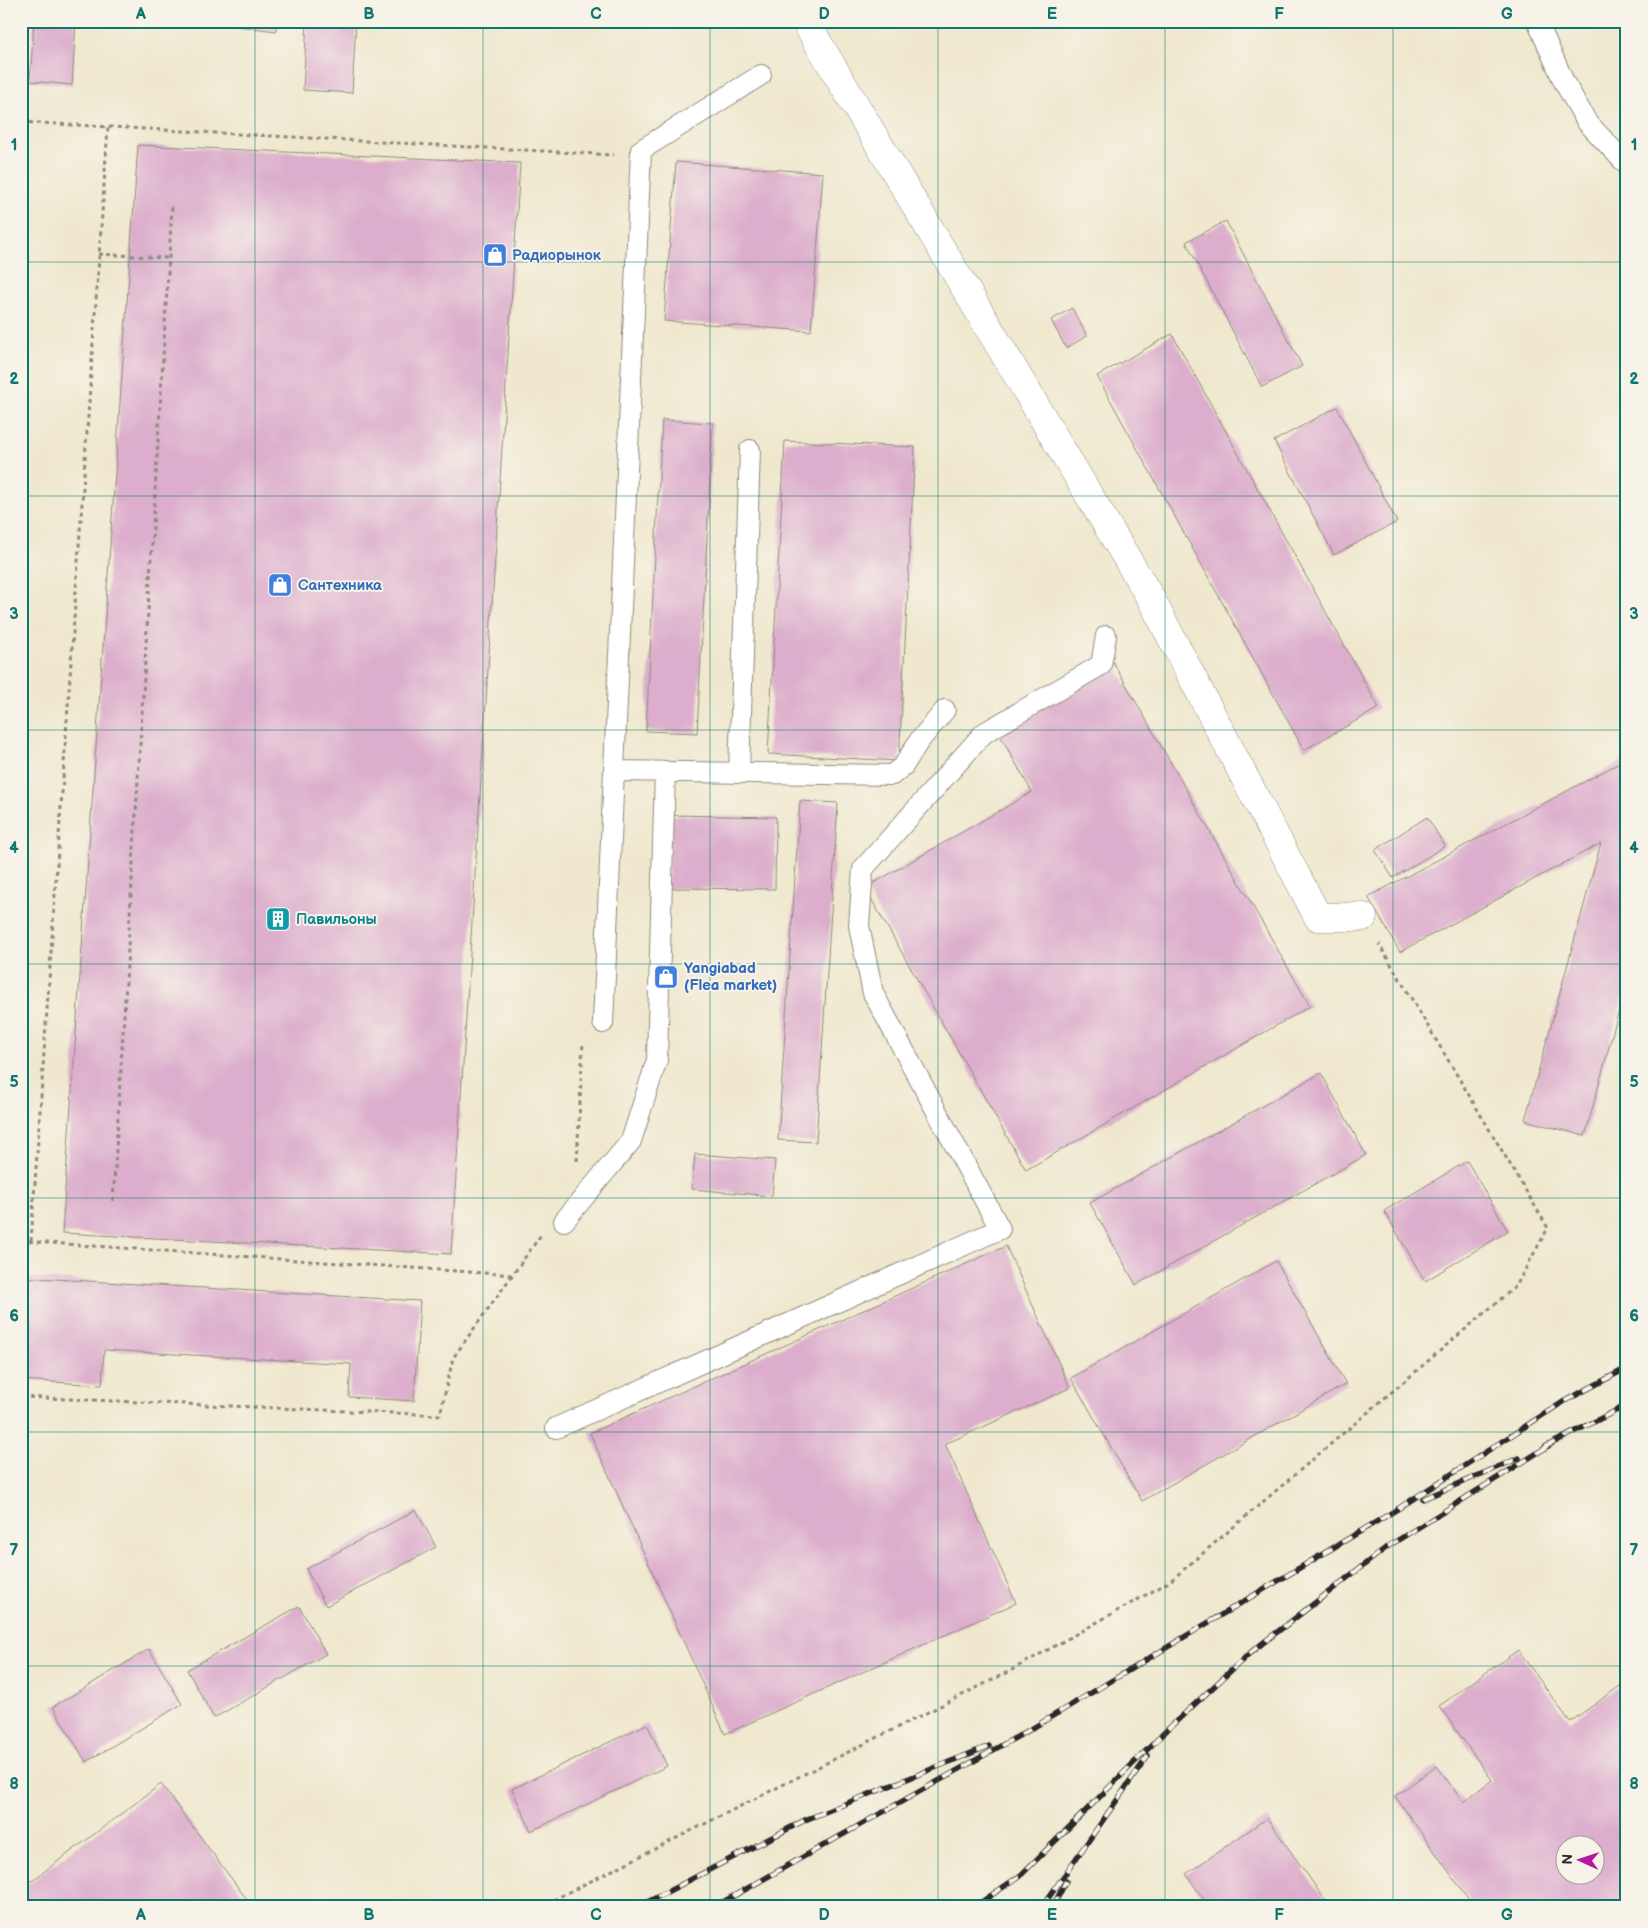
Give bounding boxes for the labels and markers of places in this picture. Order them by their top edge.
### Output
shop icon: Радиорынок [482,242,508,268]
place label: Радиорынок [512,246,602,265]
shop icon: Сантехника [267,572,293,598]
place label: Сантехника [298,576,382,595]
building icon: Павильоны [265,906,291,932]
place label: Павильоны [296,910,377,929]
place label: Yangiabad (Flea market) [684,959,777,995]
shop icon: Yangiabad (Flea market) [653,964,679,990]

